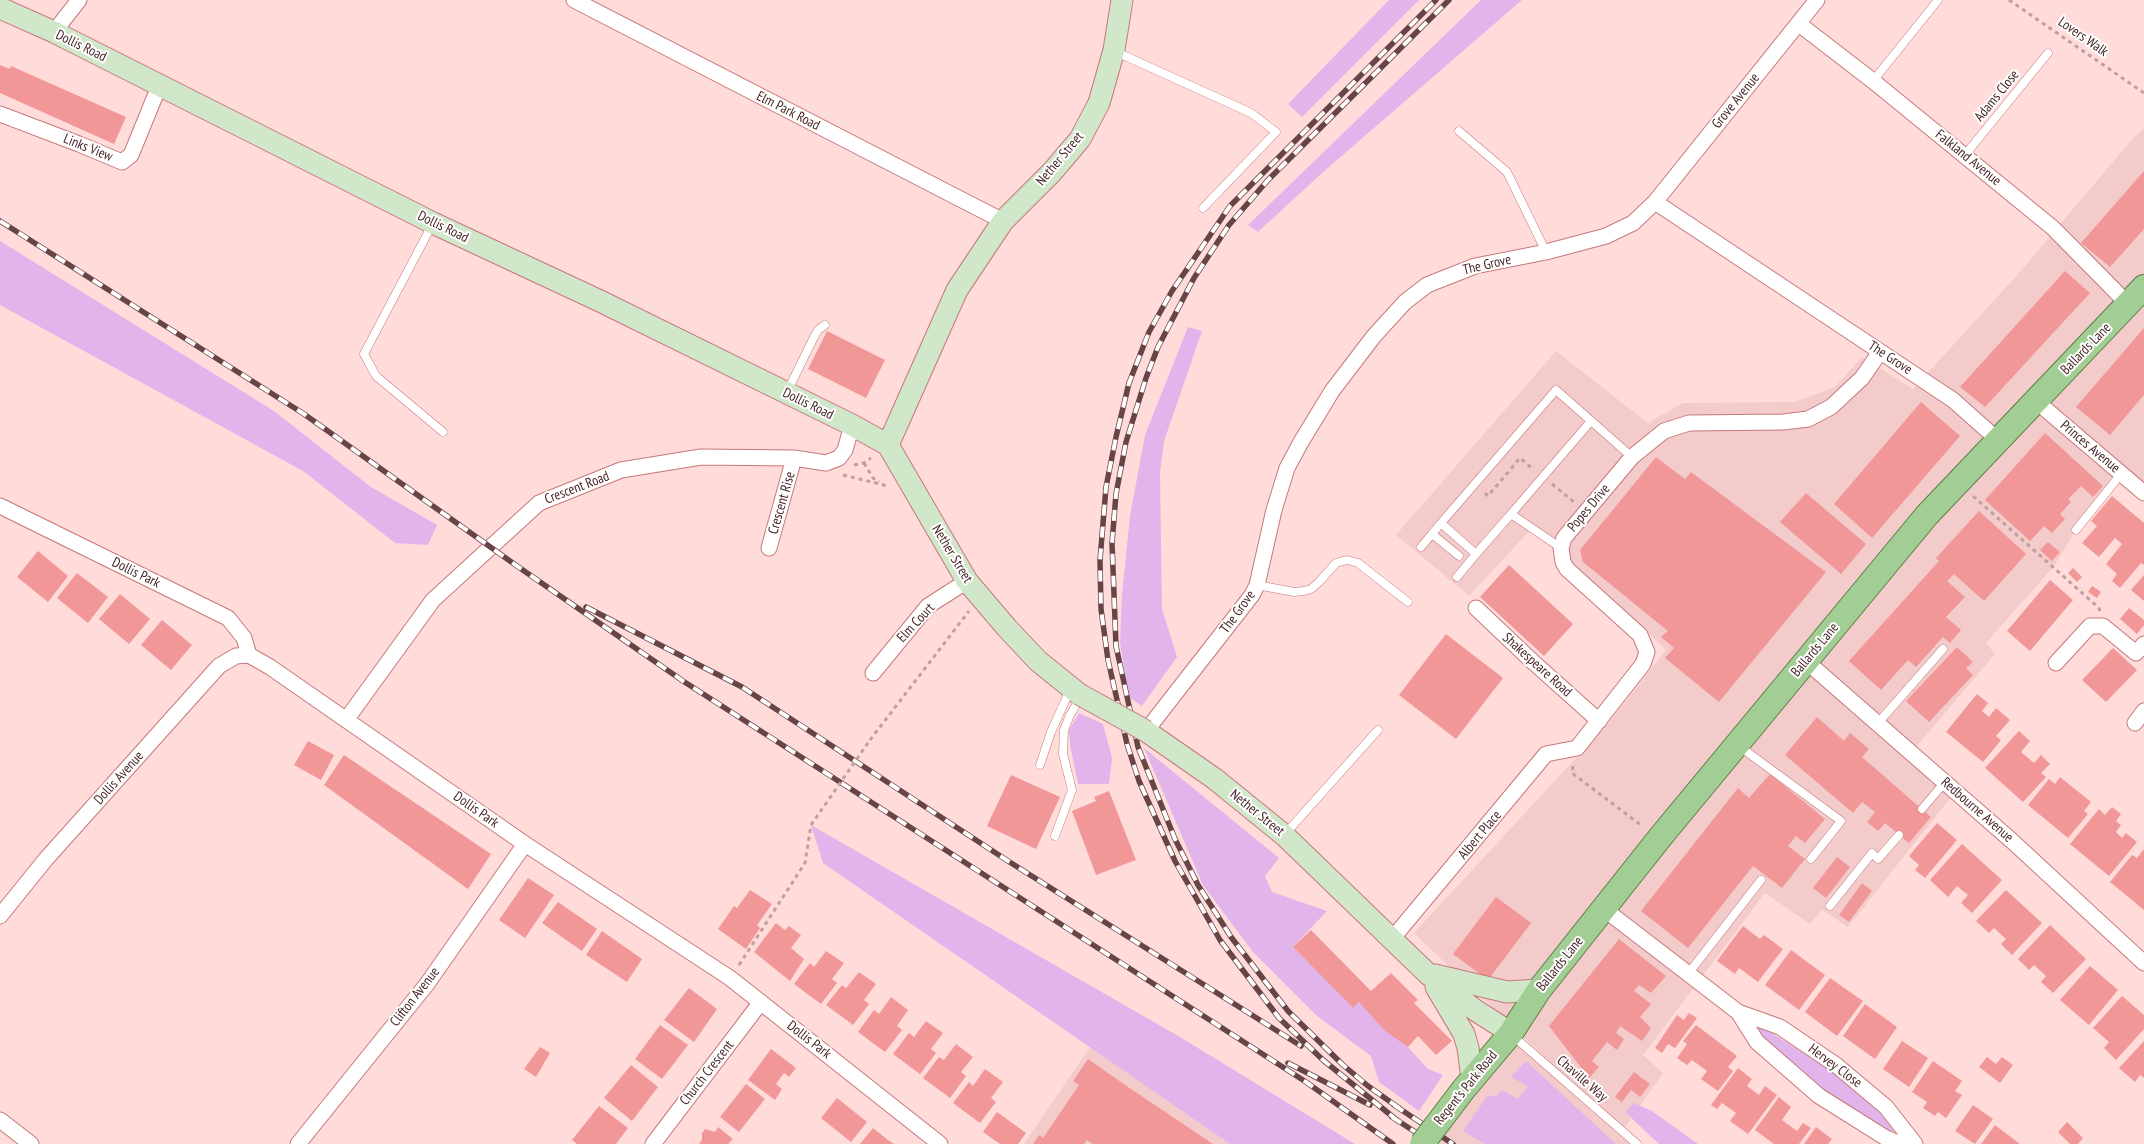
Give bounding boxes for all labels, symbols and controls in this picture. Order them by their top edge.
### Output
street label: Lovers Walk [2055,14,2111,60]
street label: Dollis Road [53,26,109,66]
street label: Adams Close [1971,67,2023,125]
street label: Grove Avenue [1709,70,1763,132]
street label: Elm Park Road [753,88,823,134]
street label: Falkland Avenue [1932,126,2004,190]
street label: Nether Street [1033,129,1087,189]
street label: Links View [61,131,115,165]
street label: Dollis Road [415,207,471,247]
street label: The Grove [1461,251,1513,279]
street label: Ballards Lane [2057,320,2115,378]
street label: The Grove [1865,338,1915,378]
street label: Dollis Road [780,384,836,424]
street label: Princes Avenue [2057,417,2123,477]
street label: Crescent Road [542,468,612,508]
street label: Crescent Rise [765,470,799,536]
street label: Popes Drive [1564,481,1614,535]
street label: Nether Street [928,522,976,586]
street label: Dollis Park [109,554,163,592]
street label: The Grove [1217,587,1259,637]
street label: Elm Court [894,600,938,646]
street label: Ballards Lane [1788,620,1842,680]
street label: Shakespeare Road [1499,629,1575,701]
street label: Dollis Avenue [91,748,147,808]
street label: Redbourne Avenue [1937,774,2017,846]
street label: Nether Street [1226,786,1288,840]
street label: Dollis Park [450,788,502,832]
street label: Albert Place [1455,807,1505,863]
street label: Ballards Lane [1533,933,1587,995]
street label: Clifton Avenue [387,964,443,1030]
street label: Dollis Park [784,1018,834,1062]
street label: Church Crescent [676,1037,738,1109]
street label: Hervey Close [1805,1040,1865,1092]
street label: Regent's Park Road [1431,1047,1501,1129]
street label: Chaville Way [1553,1052,1611,1106]

